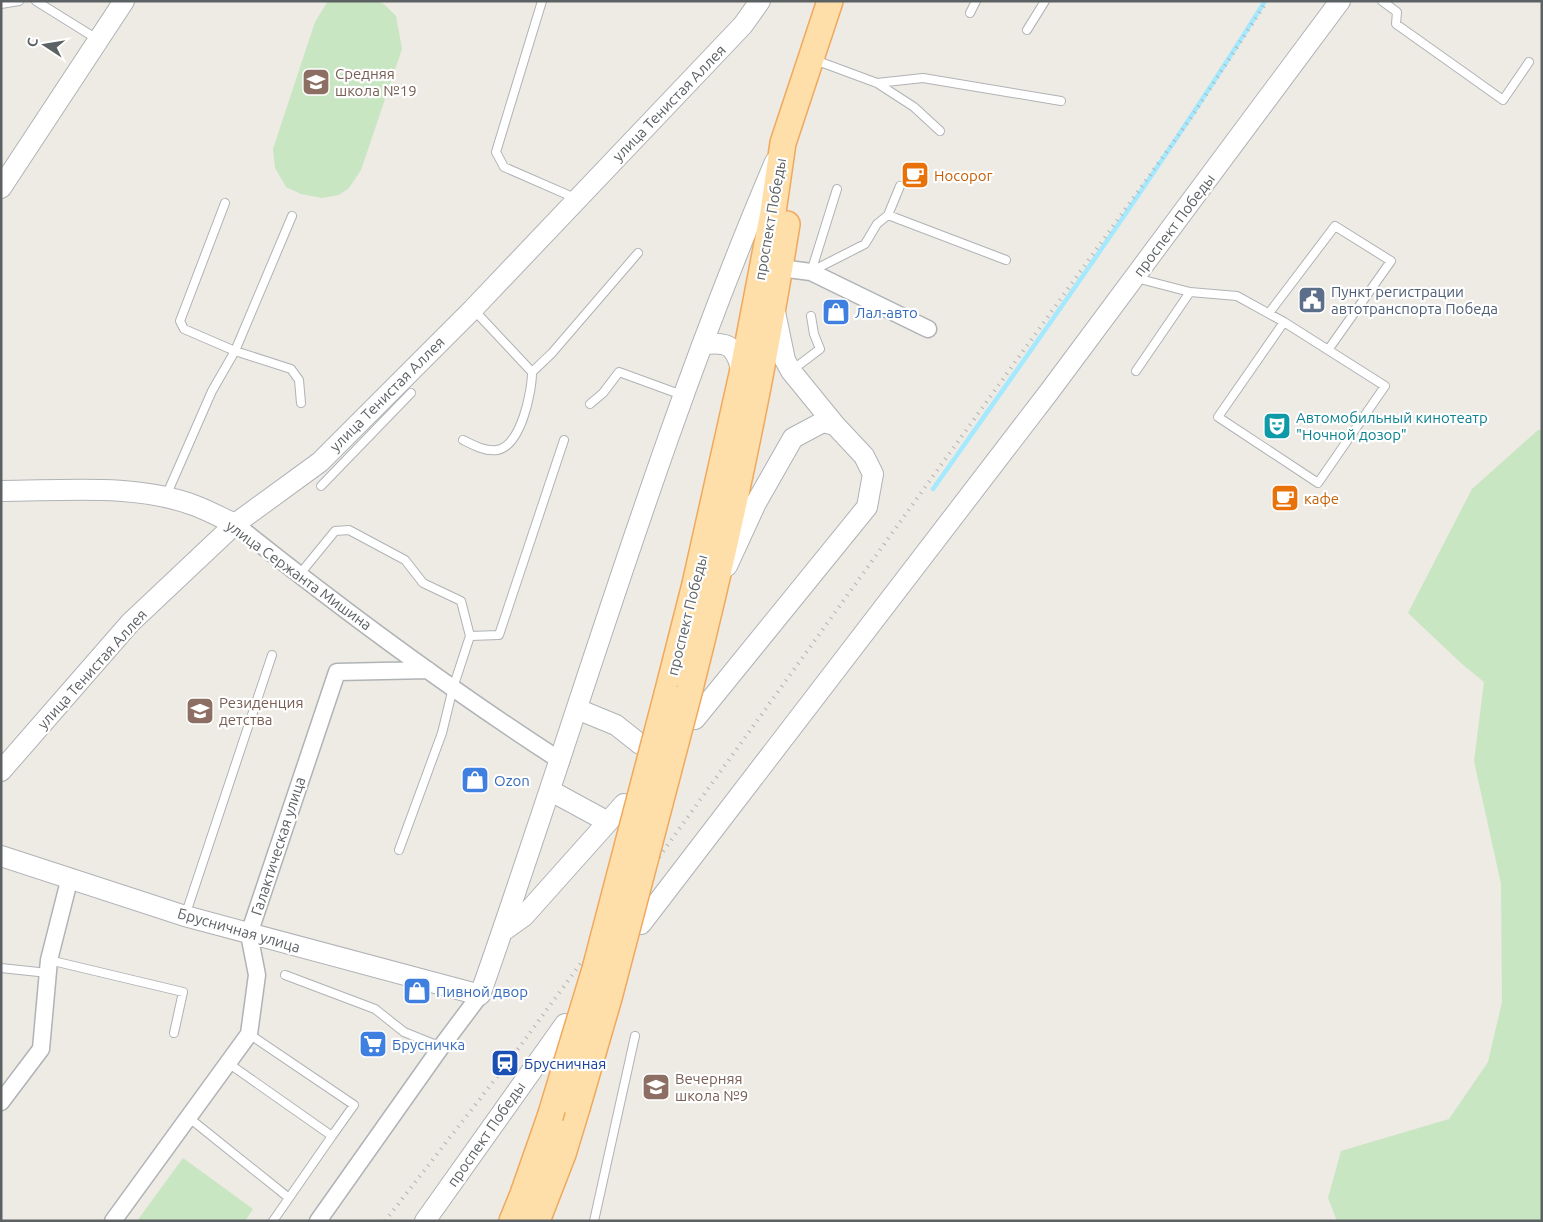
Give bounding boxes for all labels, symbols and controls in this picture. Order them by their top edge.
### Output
north arrow [20,20,70,70]
text: С [24,36,41,48]
street label: улица Тенистая Аллея [609,41,729,165]
place label: Средняя школа №19 [335,65,417,99]
school or university icon: Средняя школа №19 [301,67,331,97]
street label: проспект Победы [751,156,789,282]
cafe icon: Носорог [900,160,930,190]
place label: Носорог [934,167,993,184]
street label: проспект Победы [1130,170,1218,280]
place label: Пункт регистрации автотранспорта Победа [1331,283,1498,317]
public building icon: Пункт регистрации автотранспорта Победа [1297,285,1327,315]
shop icon: Лал-авто [821,297,851,327]
place label: Лал-авто [855,304,918,321]
street label: улица Тенистая Аллея [326,333,448,455]
place label: Автомобильный кинотеатр "Ночной дозор" [1296,409,1488,443]
theatre icon: Автомобильный кинотеатр "Ночной дозор" [1262,411,1292,441]
cafe icon: кафе [1270,483,1300,513]
place label: кафе [1304,490,1339,507]
street label: улица Сержанта Мишина [223,517,375,633]
street label: проспект Победы [664,553,710,677]
street label: улица Тенистая Аллея [34,606,150,732]
place label: Резиденция детства [219,694,304,728]
school or university icon: Резиденция детства [185,696,215,726]
shop icon: Ozon [460,765,490,795]
place label: Ozon [494,772,530,789]
street label: Галактическая улица [248,775,308,917]
street label: Брусничная улица [176,904,302,956]
shop icon: Пивной двор [402,976,432,1006]
place label: Пивной двор [436,983,528,1000]
supermarket icon: Брусничка [358,1029,388,1059]
place label: Брусничка [392,1036,465,1053]
station icon: Брусничная [490,1048,520,1078]
place label: Брусничная [524,1055,606,1072]
place label: Вечерняя школа №9 [675,1070,748,1104]
school or university icon: Вечерняя школа №9 [641,1072,671,1102]
street label: проспект Победы [443,1078,529,1190]

